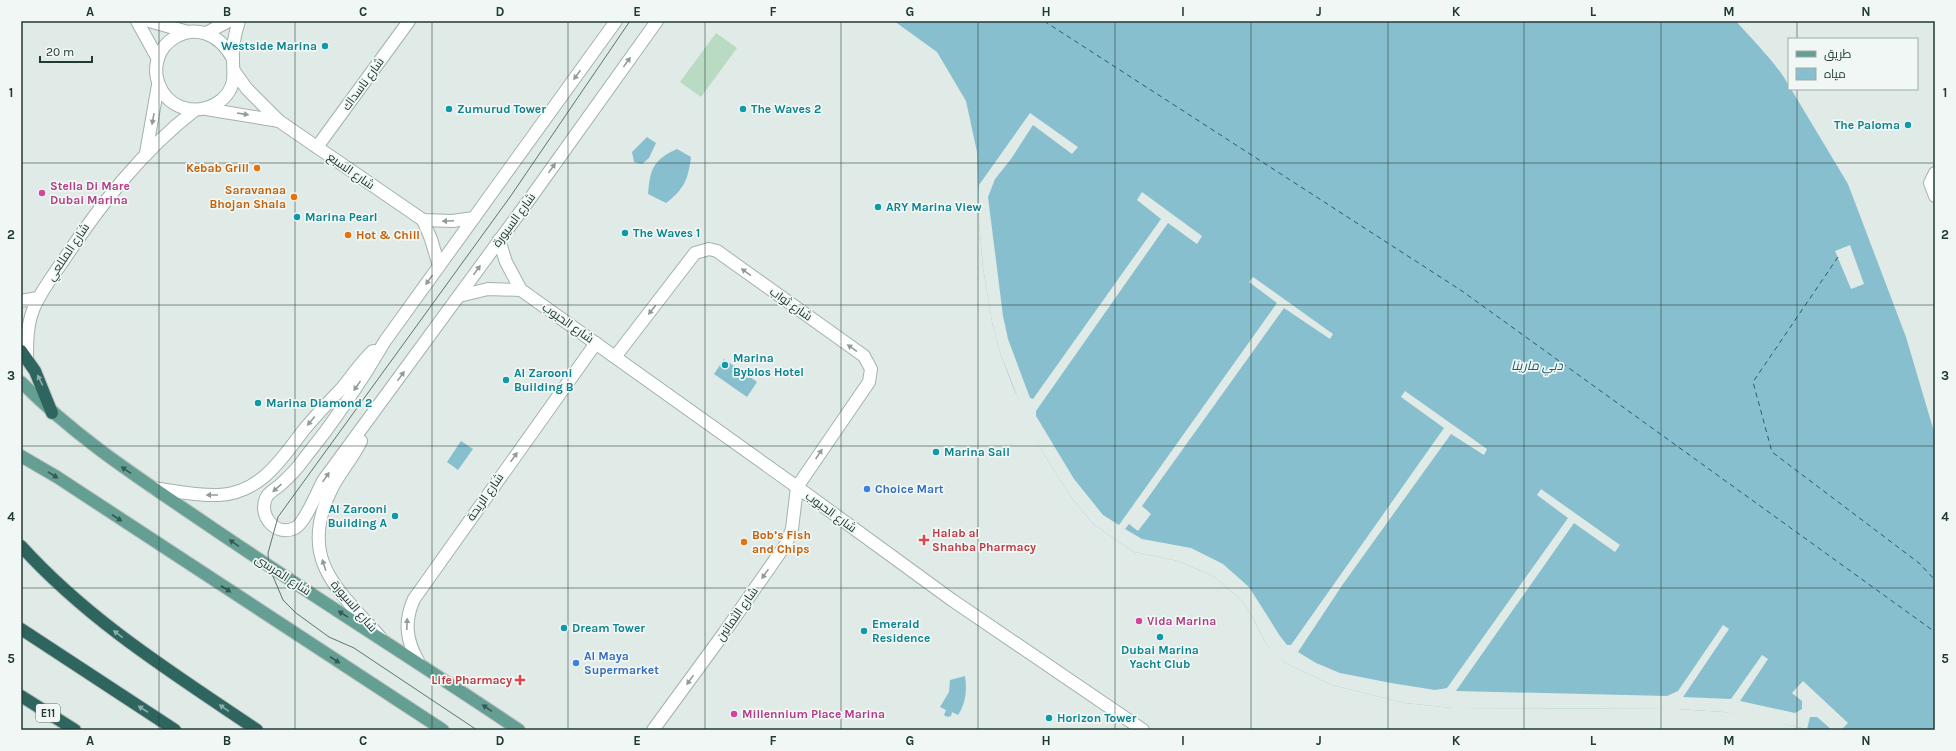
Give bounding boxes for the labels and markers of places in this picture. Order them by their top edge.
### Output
place label: Westside Marina [221,39,317,53]
marker: Westside Marina [320,41,330,51]
place label: Zumurud Tower [457,102,546,116]
place label: The Waves 2 [751,102,821,116]
marker: Zumurud Tower [444,104,454,114]
marker: The Waves 2 [738,104,748,114]
place label: The Paloma [1834,118,1900,132]
marker: The Paloma [1903,120,1913,130]
place label: Kebab Grill [186,161,249,175]
marker: Kebab Grill [252,163,262,173]
place label: Stella Di Mare Dubai Marina [50,179,130,207]
place label: Saravanaa Bhojan Shala [210,183,286,211]
marker: Stella Di Mare Dubai Marina [37,188,47,198]
marker: Saravanaa Bhojan Shala [289,192,299,202]
place label: ARY Marina View [886,200,982,214]
marker: ARY Marina View [873,202,883,212]
place label: Marina Pearl [305,210,377,224]
marker: Marina Pearl [292,212,302,222]
place label: The Waves 1 [633,226,700,240]
place label: Hot & Chill [356,228,420,242]
marker: The Waves 1 [620,228,630,238]
marker: Hot & Chill [343,230,353,240]
place label: Marina Byblos Hotel [733,351,804,379]
marker: Marina Byblos Hotel [720,360,730,370]
place label: Al Zarooni Building B [514,366,574,394]
marker: Al Zarooni Building B [501,375,511,385]
place label: Marina Diamond 2 [266,396,372,410]
marker: Marina Diamond 2 [253,398,263,408]
place label: Marina Sail [944,445,1010,459]
marker: Marina Sail [931,447,941,457]
place label: Choice Mart [875,482,944,496]
marker: Choice Mart [862,484,872,494]
place label: Al Zarooni Building A [328,502,387,530]
marker: Al Zarooni Building A [390,511,400,521]
place label: Halab al Shahba Pharmacy [932,526,1036,554]
place label: Bob’s Fish and Chips [752,528,811,556]
marker: Halab al Shahba Pharmacy [919,535,929,545]
marker: Bob’s Fish and Chips [739,537,749,547]
place label: Vida Marina [1147,614,1216,628]
marker: Vida Marina [1134,616,1144,626]
place label: Emerald Residence [872,617,930,645]
place label: Dream Tower [572,621,645,635]
marker: Dream Tower [559,623,569,633]
marker: Emerald Residence [859,626,869,636]
marker: Dubai Marina Yacht Club [1155,632,1165,642]
place label: Dubai Marina Yacht Club [1121,643,1199,671]
place label: Al Maya Supermarket [584,649,659,677]
marker: Al Maya Supermarket [571,658,581,668]
place label: Life Pharmacy [431,673,512,687]
marker: Life Pharmacy [515,675,525,685]
place label: Millennium Place Marina [742,707,885,721]
marker: Millennium Place Marina [729,709,739,719]
place label: Horizon Tower [1057,711,1137,725]
marker: Horizon Tower [1044,713,1054,723]

